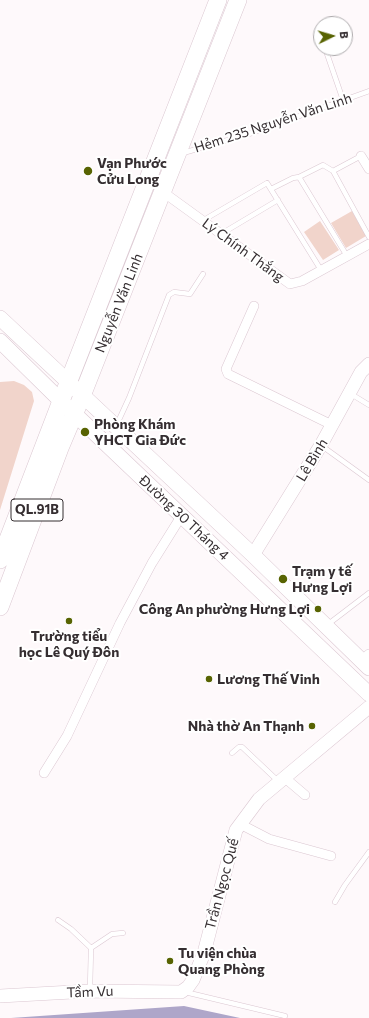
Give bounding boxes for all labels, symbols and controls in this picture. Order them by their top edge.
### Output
north arrow [313,16,353,56]
text: B [338,31,351,39]
street label: Hẻm 235 Nguyễn Văn Linh [192,90,354,156]
place label: Vạn Phước Cửu Long [97,155,167,188]
marker: Vạn Phước Cửu Long [82,165,94,177]
street label: Lý Chính Thắng [199,215,287,285]
street label: Nguyễn Văn Linh [91,251,147,355]
place label: Phòng Khám YHCT Gia Đức [94,416,186,448]
marker: Phòng Khám YHCT Gia Đức [79,426,91,438]
street label: Lê Bình [293,436,331,484]
street label: Đường 30 Tháng 4 [135,472,233,564]
road number: QL.91B [11,499,63,521]
place label: Trạm y tế Hưng Lợi [292,563,352,596]
marker: Trạm y tế Hưng Lợi [277,573,289,585]
place label: Công An phường Hưng Lợi [139,601,310,617]
marker: Công An phường Hưng Lợi [313,604,323,614]
marker: Trường tiểu học Lê Quý Đôn [64,616,74,626]
place label: Trường tiểu học Lê Quý Đôn [19,628,119,660]
place label: Lương Thế Vinh [217,671,320,687]
marker: Lương Thế Vinh [204,674,214,684]
place label: Nhà thờ An Thạnh [188,718,304,734]
marker: Nhà thờ An Thạnh [307,721,317,731]
street label: Trần Ngọc Quế [202,837,242,931]
place label: Tu viện chùa Quang Phòng [178,945,265,978]
marker: Tu viện chùa Quang Phòng [165,956,175,966]
street label: Tầm Vu [66,983,114,1001]

